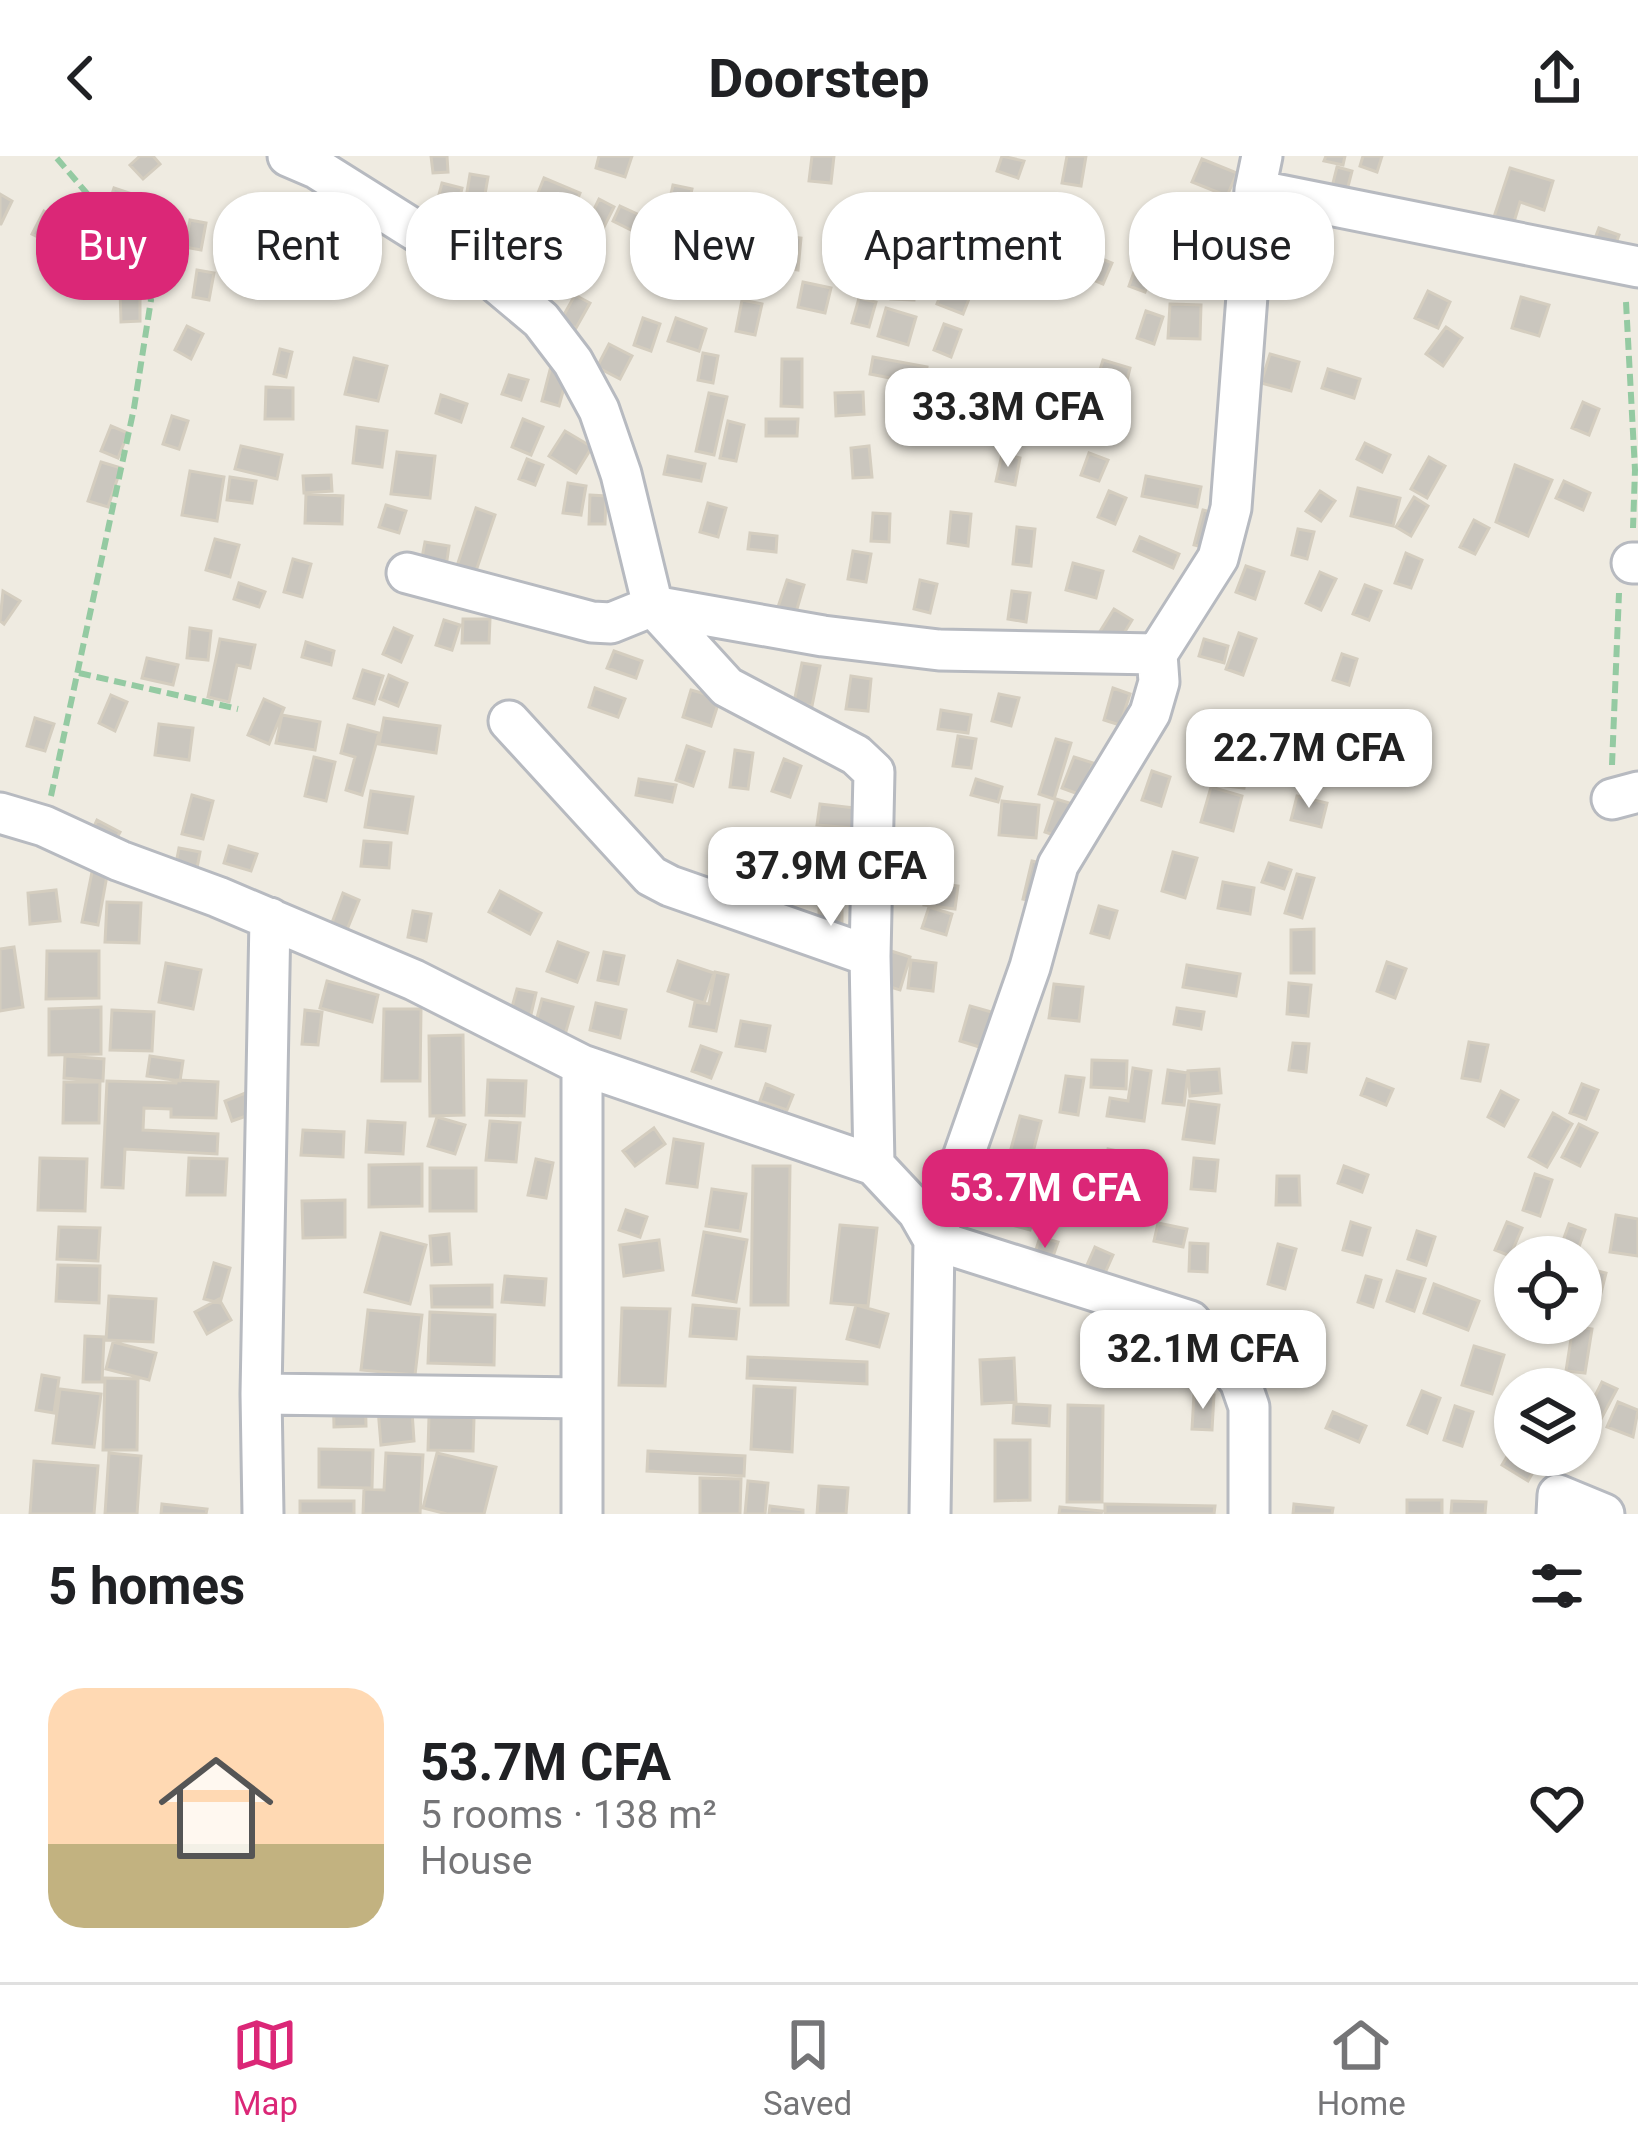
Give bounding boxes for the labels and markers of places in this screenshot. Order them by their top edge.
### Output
pin: 33.3M CFA [871,368,1145,470]
pin: 22.7M CFA [1172,709,1446,811]
pin: 37.9M CFA [694,827,968,929]
pin: 53.7M CFA [908,1149,1182,1251]
pin: 32.1M CFA [1066,1310,1340,1412]

